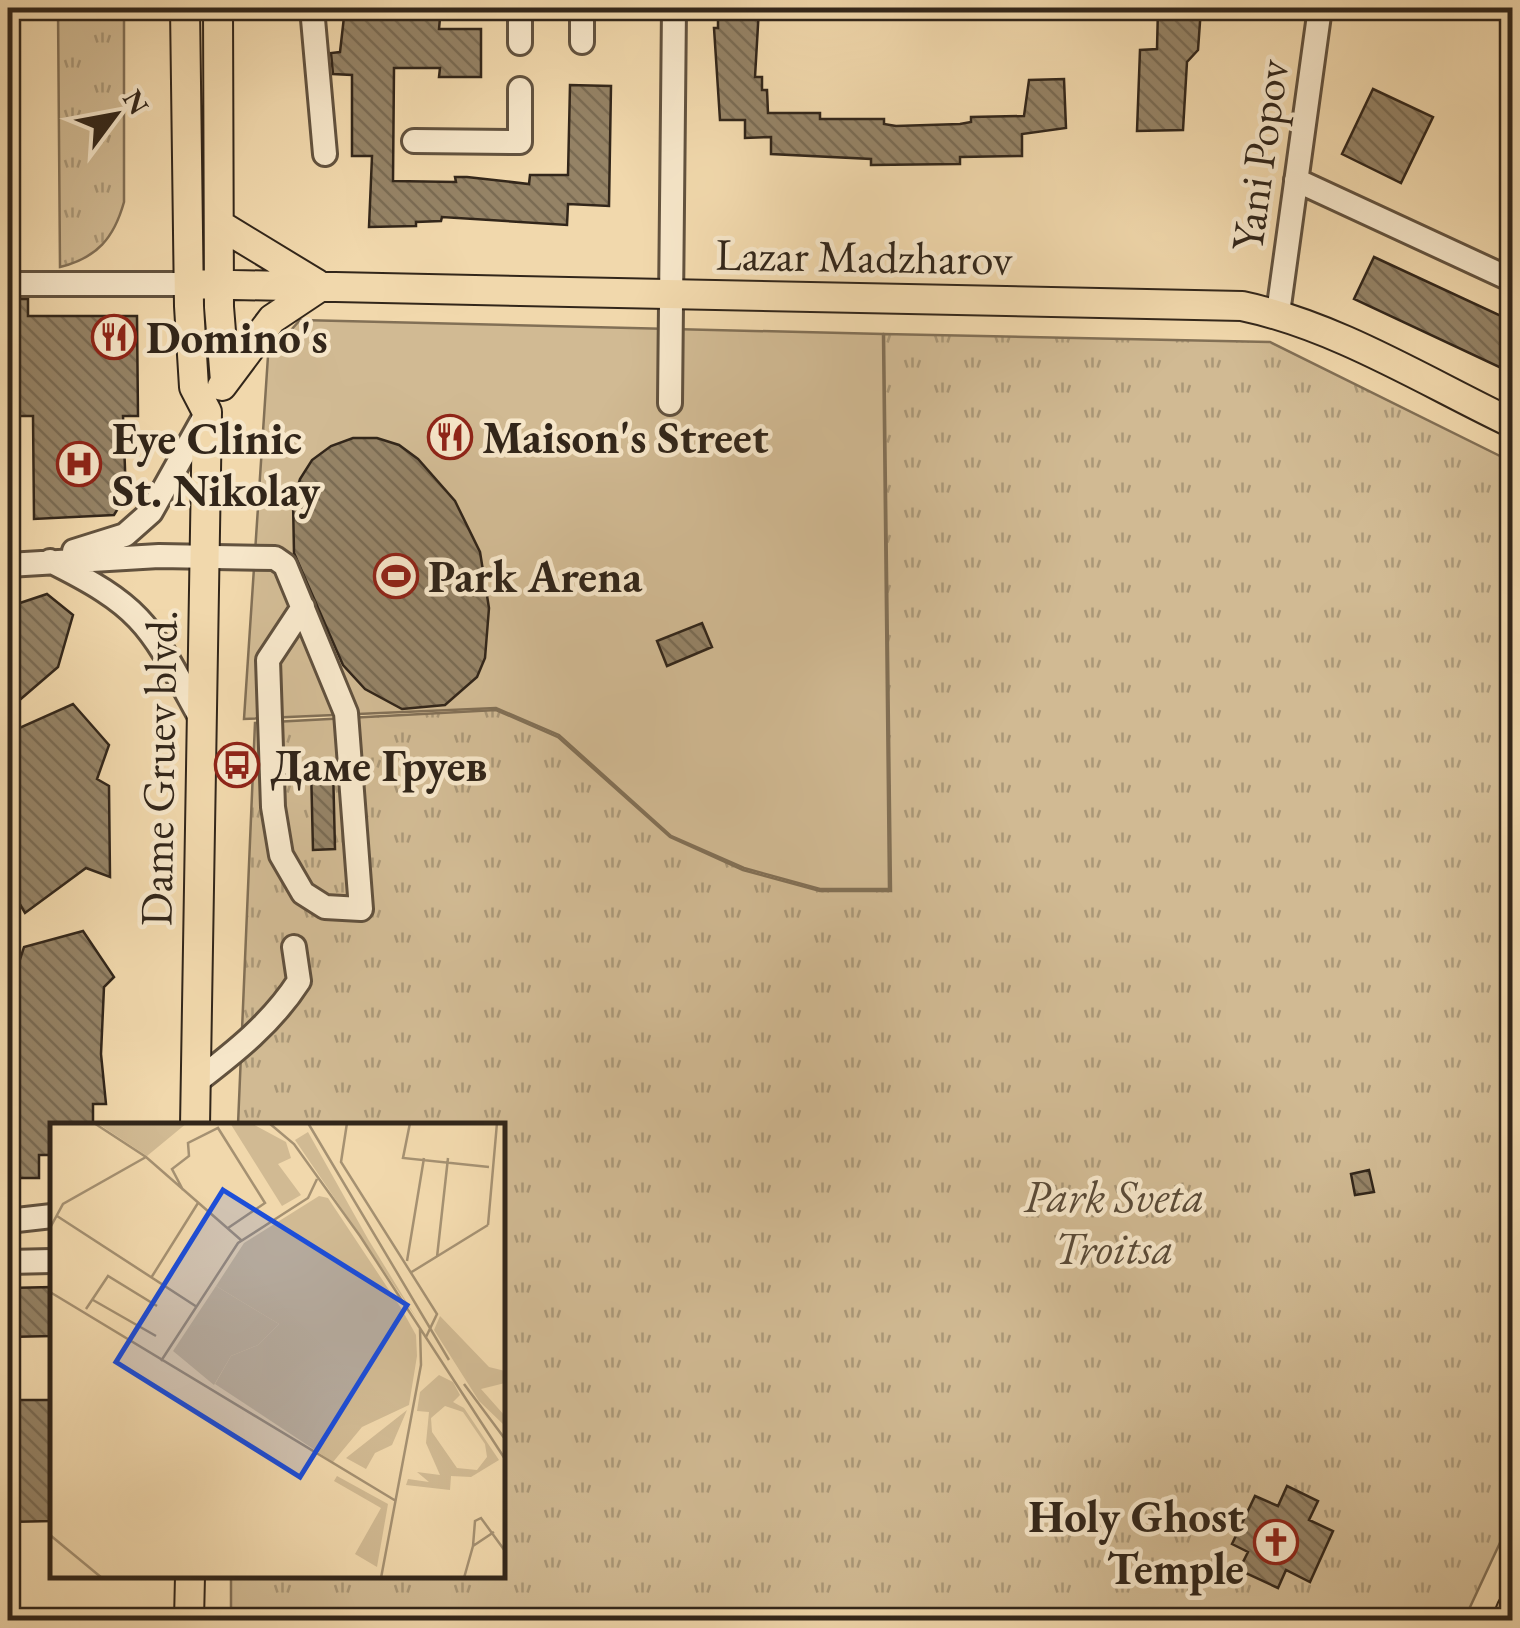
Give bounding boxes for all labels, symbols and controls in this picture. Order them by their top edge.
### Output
street label: Yani Popov [1217,55,1301,254]
north arrow [65,65,165,165]
text: N [115,83,158,121]
street label: Lazar Madzharov [715,224,1013,288]
place label: Domino's [146,308,328,366]
restaurant icon: Domino's [91,314,137,360]
place label: Maison's Street [482,408,769,466]
place label: Eye Clinic St. Nikolay [112,409,321,519]
restaurant icon: Maison's Street [427,414,473,460]
hospital icon: Eye Clinic St. Nikolay [56,441,102,487]
place label: Park Arena [428,547,642,605]
sports icon: Park Arena [373,553,419,599]
street label: Dame Gruev blvd. [126,609,190,927]
place label: Даме Груев [270,736,487,794]
bus stop icon: Даме Груев [214,742,260,788]
inset map [50,1123,505,1578]
park label: Park Sveta Troitsa [1023,1167,1205,1277]
place label: Holy Ghost Temple [1028,1487,1244,1597]
church icon: Holy Ghost Temple [1253,1519,1299,1565]

